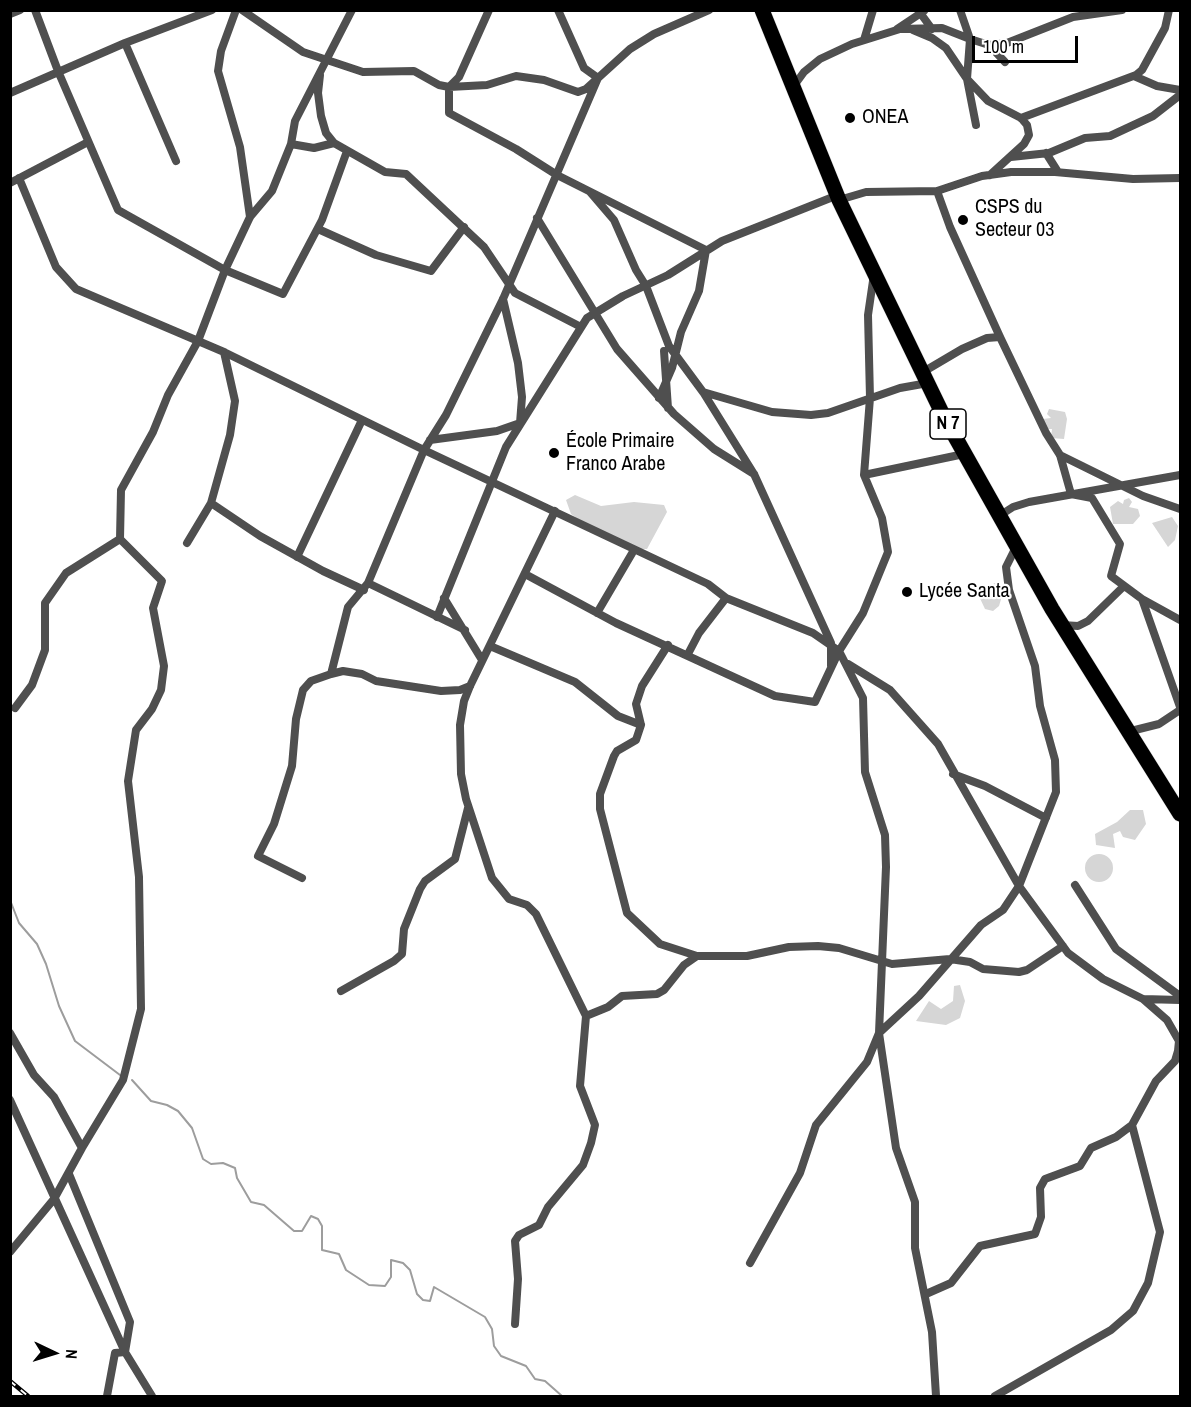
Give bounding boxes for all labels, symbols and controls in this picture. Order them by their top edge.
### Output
scale bar [975,24,1082,62]
text: 100 m [983,34,1024,59]
place label: ONEA [862,106,908,130]
marker: ONEA [843,111,857,125]
place label: CSPS du Secteur 03 [975,196,1054,243]
marker: CSPS du Secteur 03 [956,213,970,227]
road number: N 7 [930,409,966,439]
place label: École Primaire Franco Arabe [566,430,674,477]
marker: École Primaire Franco Arabe [547,446,561,460]
place label: Lycée Santa [919,580,1010,604]
marker: Lycée Santa [900,585,914,599]
north arrow [24,1323,84,1383]
text: N [61,1349,83,1360]

